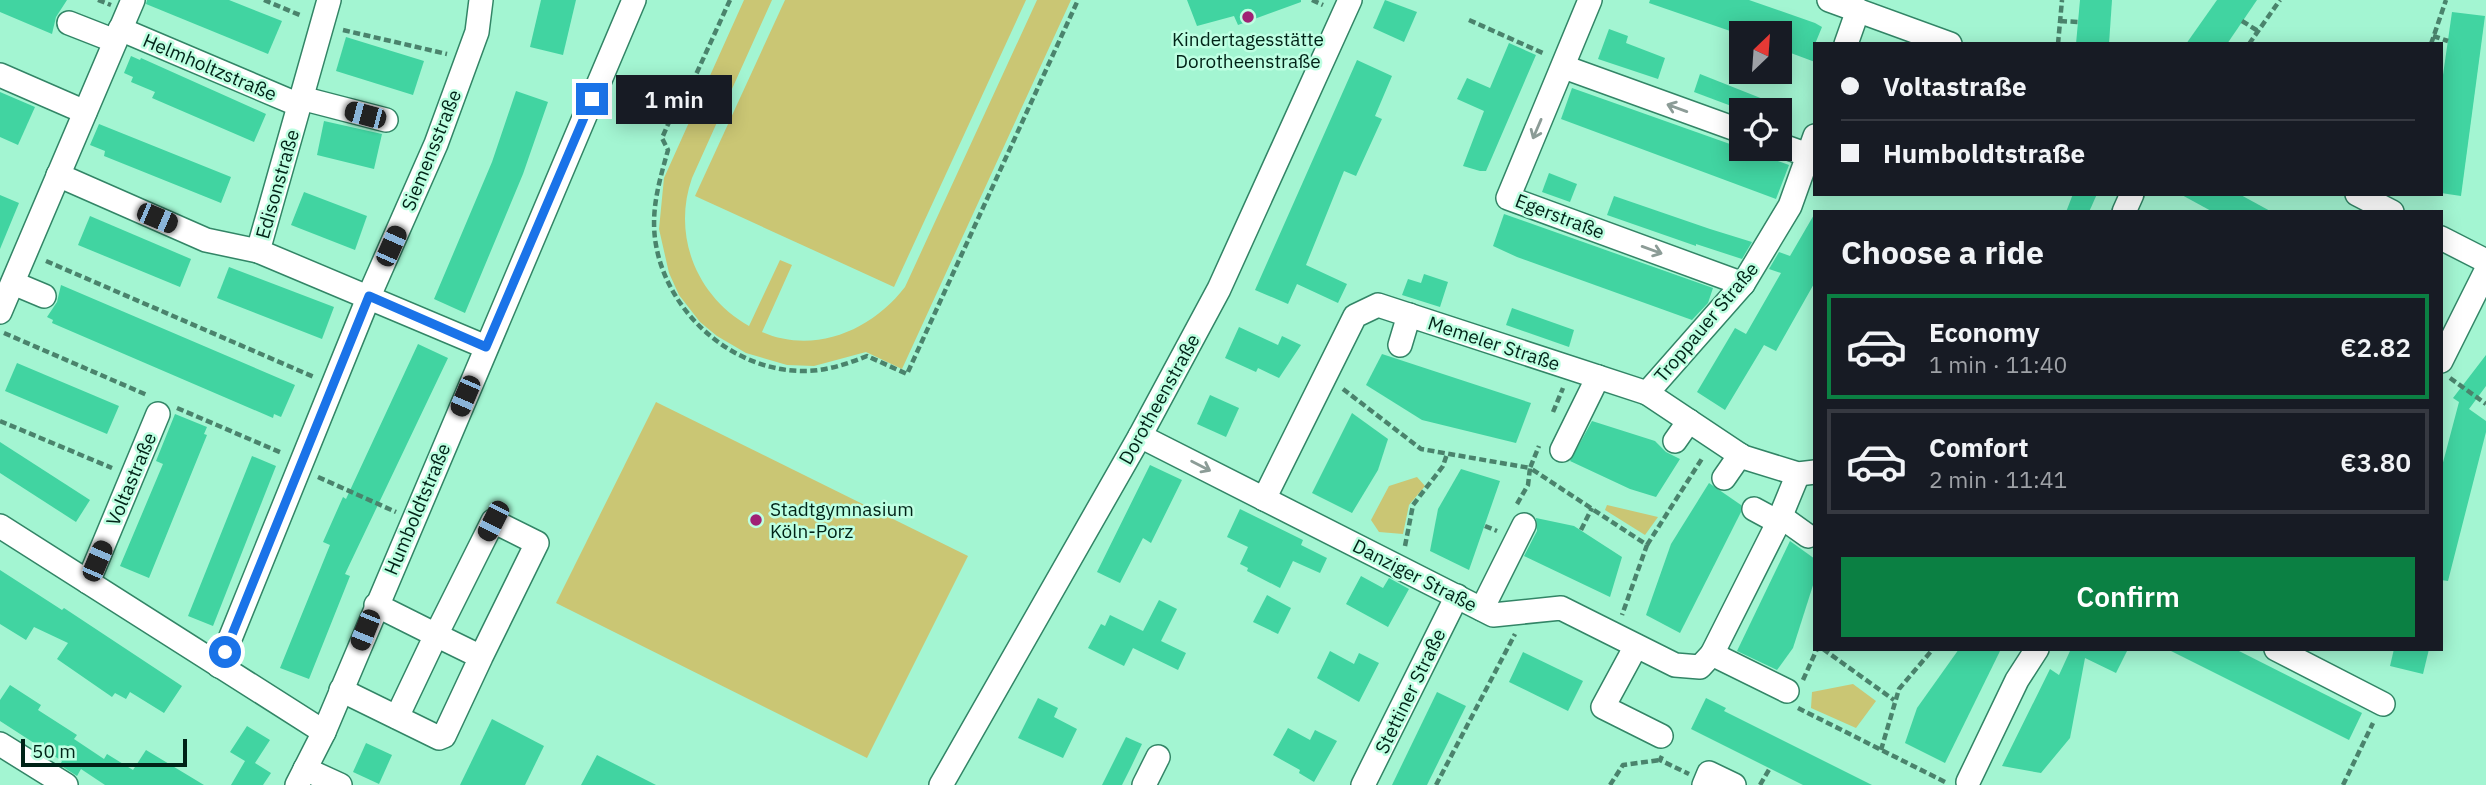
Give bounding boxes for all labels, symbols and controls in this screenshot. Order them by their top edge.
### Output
marker: Kindertagesstätte Dorotheenstraße [1240,9,1256,25]
north arrow [1729,21,1792,84]
map controls [1729,21,1792,161]
place label: Kindertagesstätte Dorotheenstraße [1172,27,1324,73]
street label: Helmholtzstraße [139,28,281,106]
text: Voltastraße [1883,69,2027,103]
callout: 1 min [616,74,732,124]
route end [576,83,608,115]
text: 1 min [644,84,704,114]
street label: Siemensstraße [396,86,466,214]
button: locate [1729,98,1792,161]
car [342,99,389,131]
one-way arrow [1667,100,1689,113]
one-way arrow [1530,118,1543,140]
street label: Edisonstraße [250,126,304,242]
text: Humboldtstraße [1883,136,2085,170]
street label: Egerstraße [1512,188,1608,244]
car [134,200,181,236]
car [373,223,410,269]
text: Choose a ride [1841,231,2044,273]
one-way arrow [1640,245,1662,258]
street label: Troppauer Straße [1649,257,1763,387]
street label: Memeler Straße [1425,310,1563,376]
icon: car [1845,315,1908,378]
text: Economy [1929,315,2040,349]
street label: Dorotheenstraße [1113,330,1205,468]
text: €2.82 [2340,330,2411,364]
text: 1 min · 11:40 [1929,349,2067,379]
car [448,373,483,419]
street label: Voltastraße [101,429,161,529]
icon: car [1845,430,1908,493]
text: Comfort [1929,430,2028,464]
street label: Humboldtstraße [378,440,456,578]
text: €3.80 [2340,445,2411,479]
one-way arrow [1190,460,1211,474]
text: 2 min · 11:41 [1929,464,2067,494]
place label: Stadtgymnasium Köln-Porz [770,497,914,543]
car [475,498,512,544]
marker: Stadtgymnasium Köln-Porz [748,512,764,528]
street label: Danziger Straße [1349,533,1481,617]
car [80,538,115,584]
button: Confirm [1841,557,2415,637]
car [348,607,383,653]
street label: Stettiner Straße [1369,625,1451,757]
route start [209,636,241,668]
scale bar [21,736,187,768]
text: 50 m [32,739,76,763]

